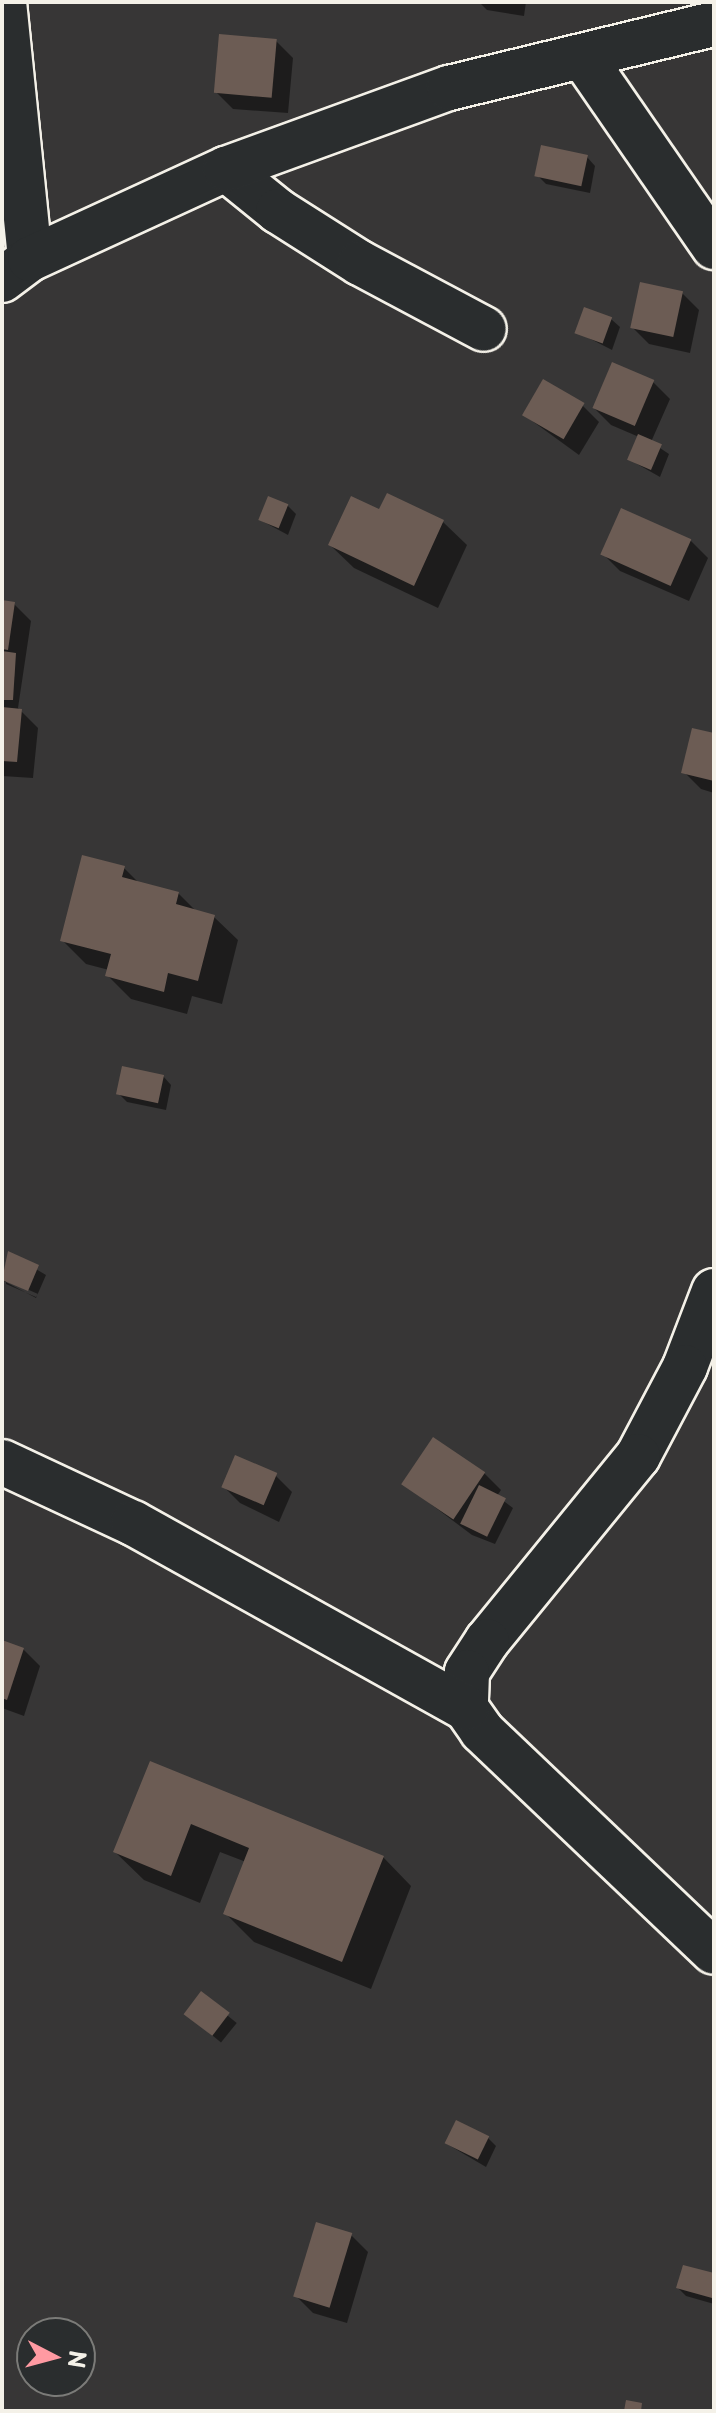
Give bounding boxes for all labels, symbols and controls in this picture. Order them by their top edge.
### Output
north arrow [16,2317,96,2397]
text: N [61,2349,96,2370]

